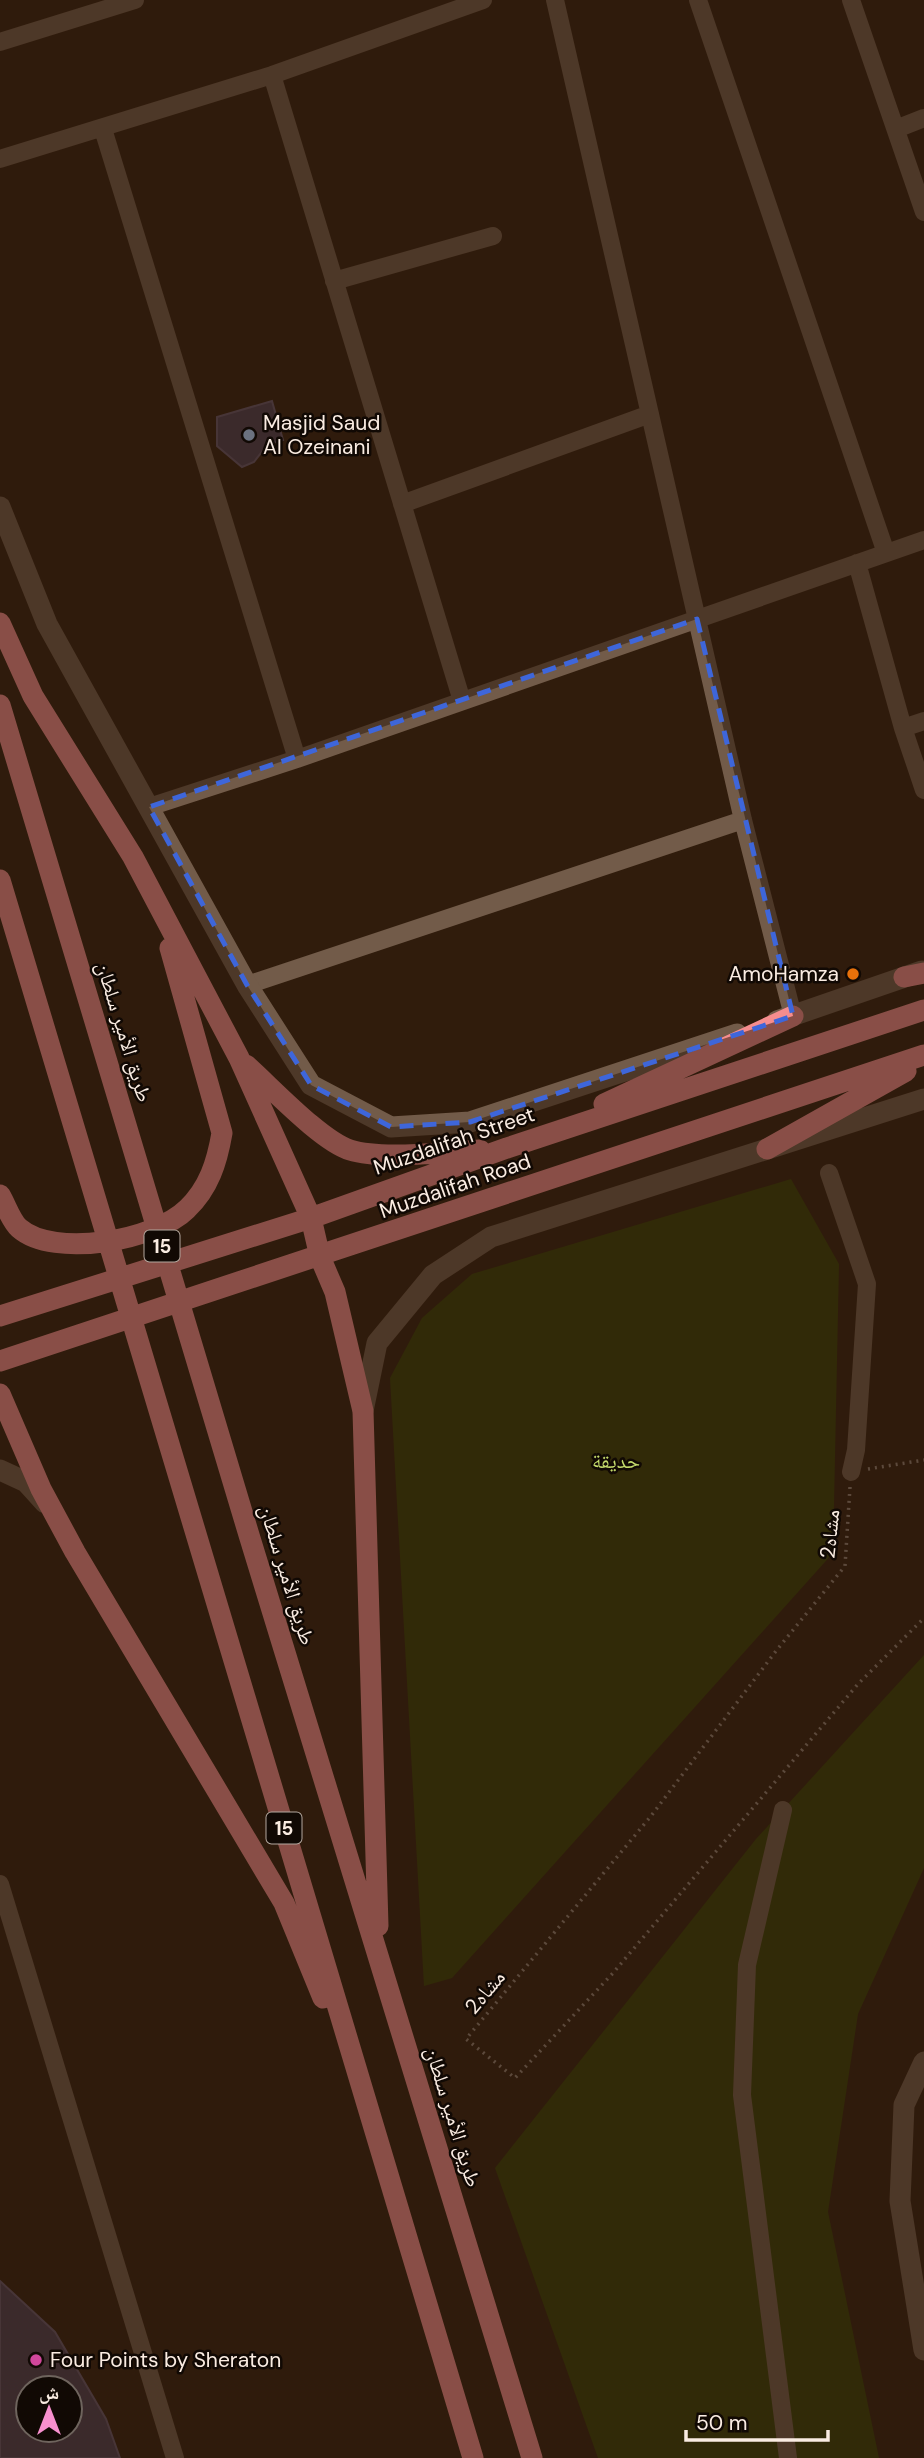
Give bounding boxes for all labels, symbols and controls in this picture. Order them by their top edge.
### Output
place label: Masjid Saud Al Ozeinani [263,409,380,461]
marker: Masjid Saud Al Ozeinani [241,427,257,443]
street label: طريق الأمير سلطان [89,958,159,1106]
place label: AmoHamza [728,960,839,988]
marker: AmoHamza [845,966,861,982]
street label: Muzdalifah Street [370,1100,538,1182]
street label: Muzdalifah Road [376,1147,534,1225]
road number: 15 [144,1230,180,1262]
park label: حديقة [592,1447,640,1475]
street label: طريق الأمير سلطان [252,1501,322,1649]
street label: مشاه2 [813,1508,847,1560]
road number: 15 [266,1812,302,1844]
street label: مشاه2 [458,1964,512,2020]
street label: طريق الأمير سلطان [418,2043,488,2191]
place label: Four Points by Sheraton [50,2346,281,2374]
marker: Four Points by Sheraton [28,2352,44,2368]
north arrow [14,2374,84,2444]
text: ش [39,2380,59,2405]
scale bar [686,2398,828,2442]
text: 50 m [696,2409,747,2437]

